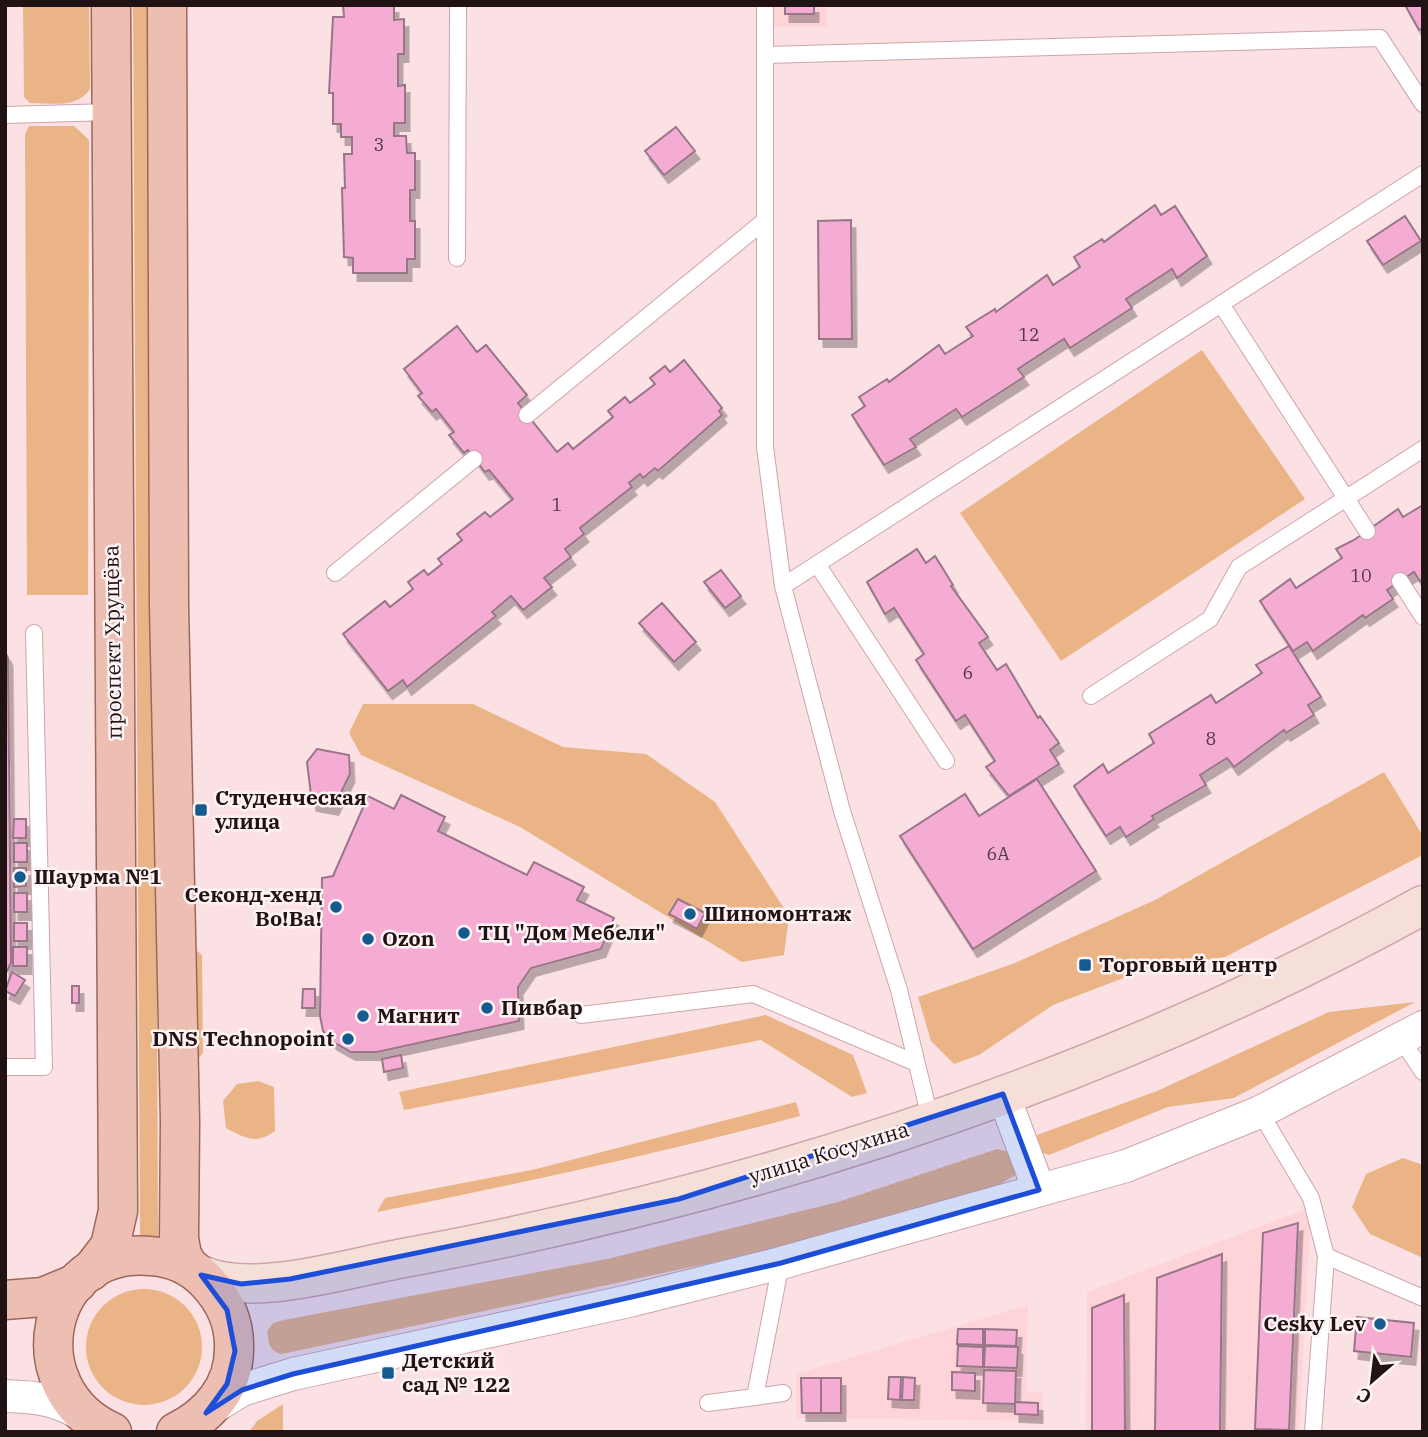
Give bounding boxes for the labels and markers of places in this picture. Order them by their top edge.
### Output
place label: Студенческая улица [214,783,367,835]
marker: Студенческая улица [193,802,209,818]
place label: Шаурма №1 [34,862,162,890]
marker: Шаурма №1 [12,869,28,885]
place label: Секонд-хенд Во!Ва! [185,880,322,932]
marker: Секонд-хенд Во!Ва! [328,899,344,915]
place label: Шиномонтаж [704,899,851,927]
marker: Шиномонтаж [682,906,698,922]
place label: ТЦ "Дом Мебели" [478,918,665,946]
place label: Ozon [382,924,435,952]
marker: ТЦ "Дом Мебели" [456,925,472,941]
marker: Ozon [360,931,376,947]
place label: Торговый центр [1099,950,1278,978]
marker: Торговый центр [1077,957,1093,973]
place label: Пивбар [501,993,583,1021]
marker: Пивбар [479,1000,495,1016]
place label: Магнит [377,1001,460,1029]
marker: Магнит [355,1008,371,1024]
place label: DNS Technopoint [152,1024,334,1052]
marker: DNS Technopoint [340,1031,356,1047]
place label: Cesky Lev [1263,1309,1366,1337]
marker: Cesky Lev [1372,1316,1388,1332]
place label: Детский сад № 122 [402,1346,511,1398]
marker: Детский сад № 122 [380,1365,396,1381]

